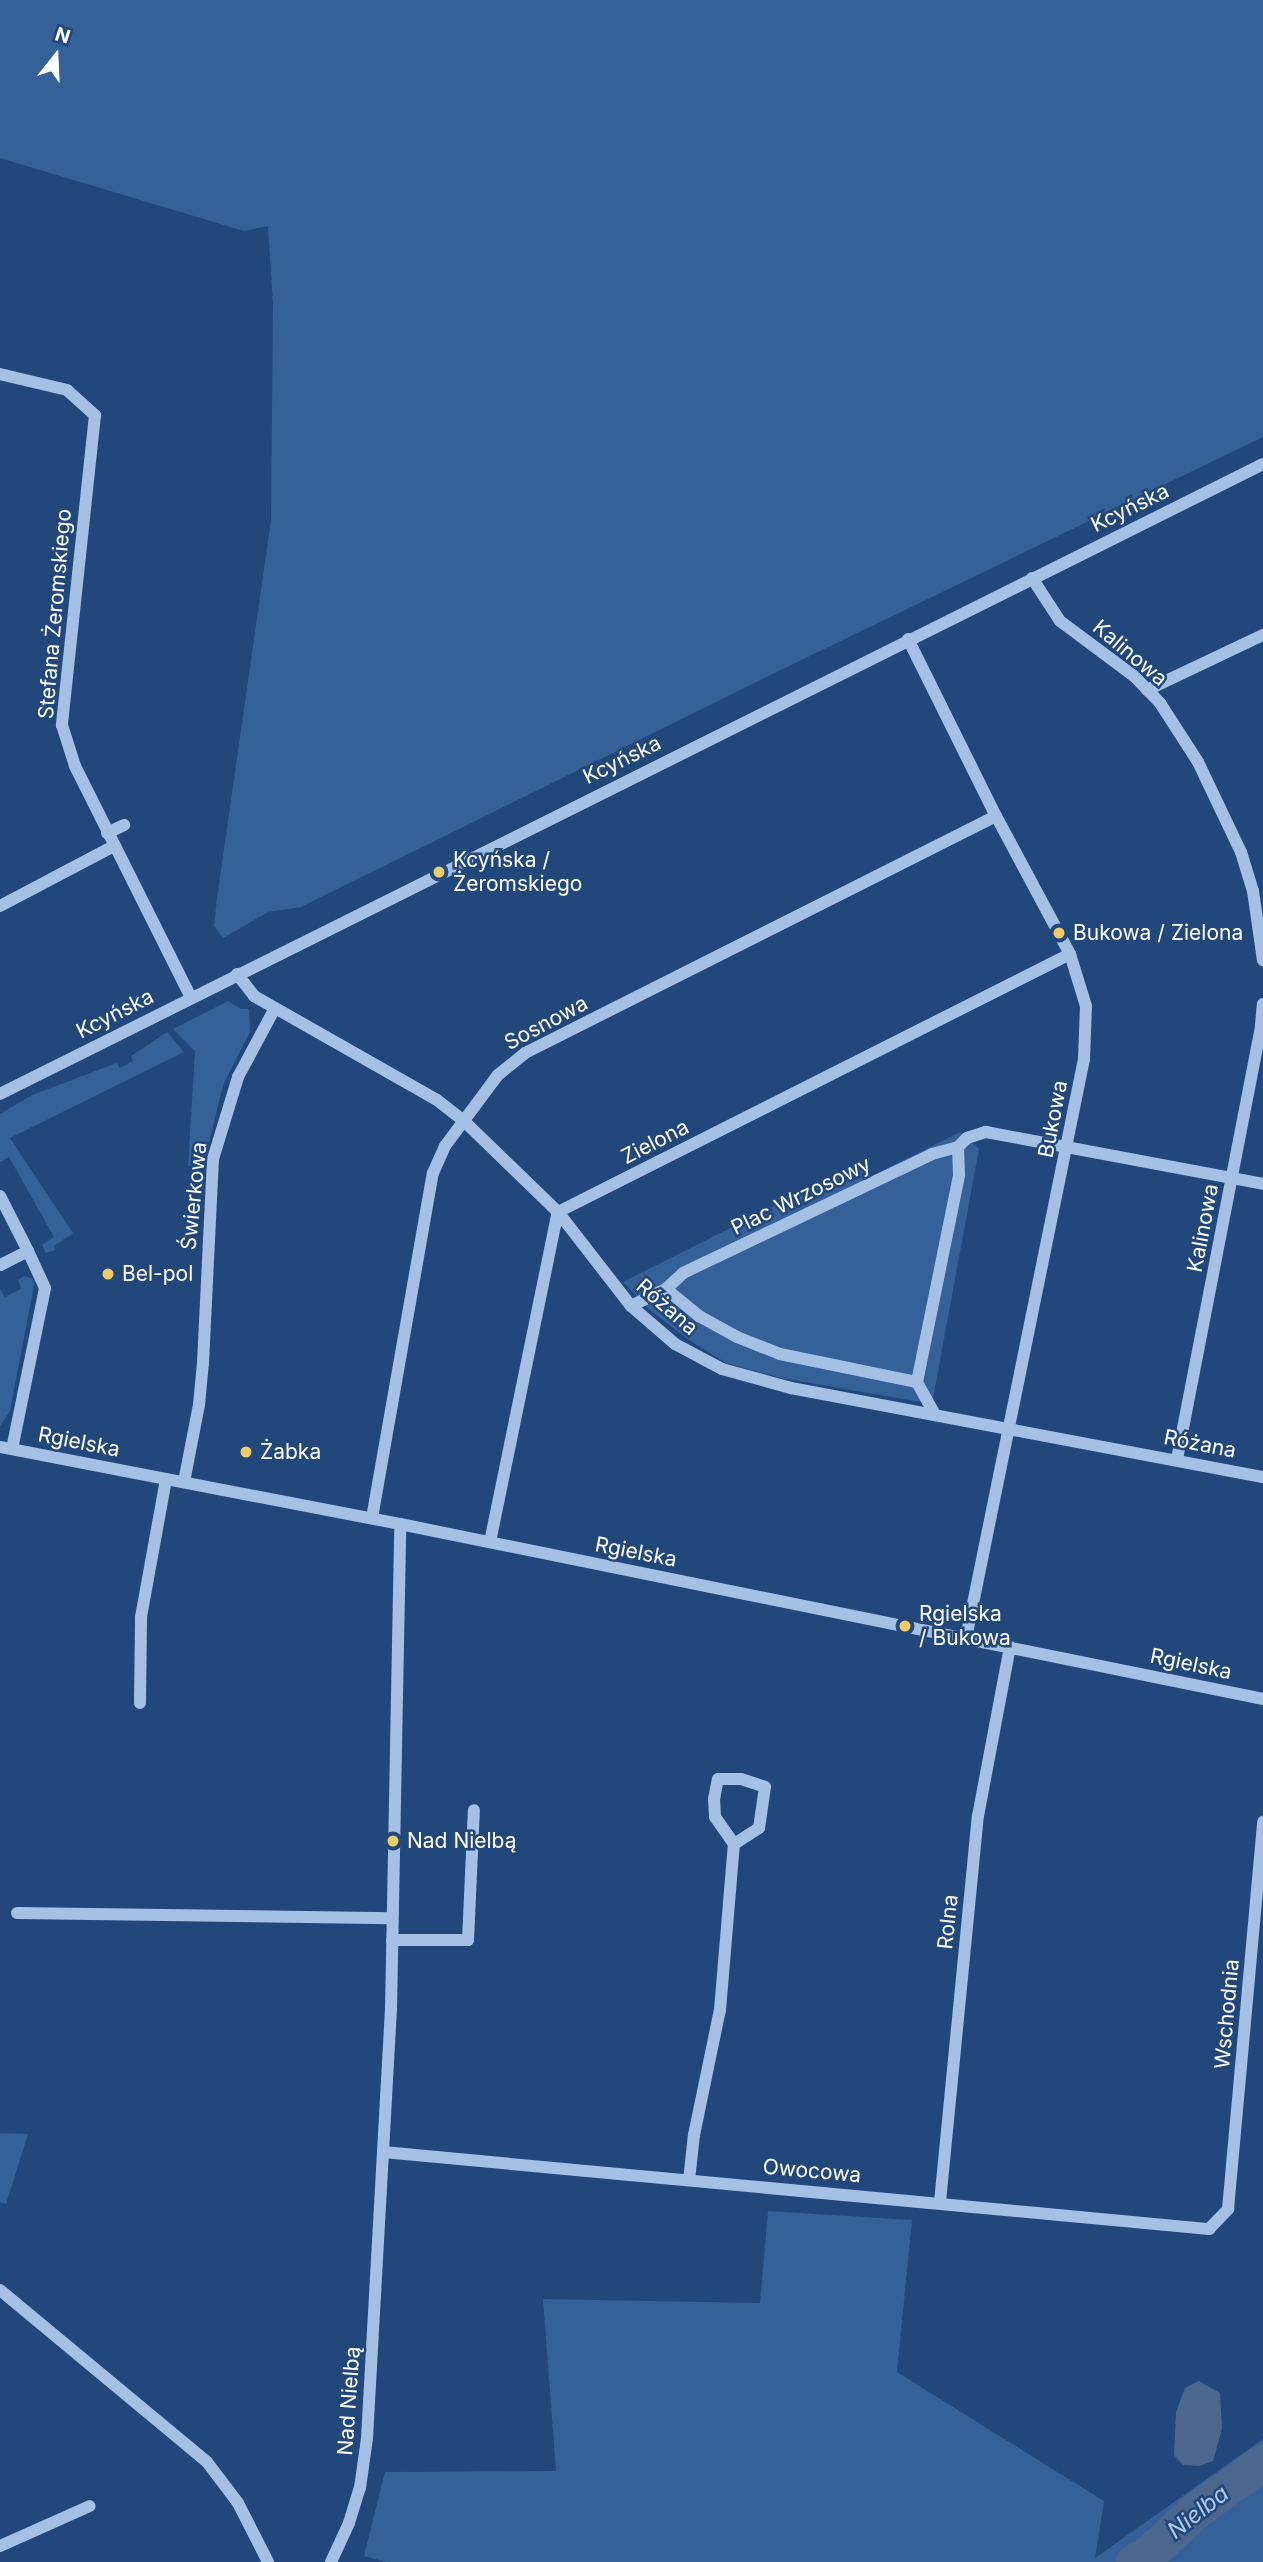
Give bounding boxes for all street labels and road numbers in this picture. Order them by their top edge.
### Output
street label: Kcyńska [1087,478,1173,538]
street label: Stefana Żeromskiego [33,508,77,720]
street label: Kalinowa [1088,615,1172,691]
street label: Kcyńska [579,730,665,790]
street label: Kcyńska [72,984,158,1044]
street label: Sosnowa [500,991,592,1055]
street label: Bukowa [1033,1078,1073,1160]
street label: Zielona [617,1114,693,1170]
street label: Świerkowa [176,1141,212,1251]
street label: Plac Wrzosowy [727,1151,875,1241]
street label: Kalinowa [1182,1182,1224,1274]
street label: Różana [631,1274,703,1340]
street label: Rgielska [36,1422,122,1462]
street label: Różana [1162,1425,1238,1463]
street label: Rgielska [593,1532,679,1572]
street label: Rgielska [1148,1643,1234,1685]
street label: Rolna [933,1893,963,1951]
street label: Wschodnia [1210,1958,1244,2070]
street label: Owocowa [762,2154,862,2188]
street label: Nad Nielbą [333,2346,365,2456]

